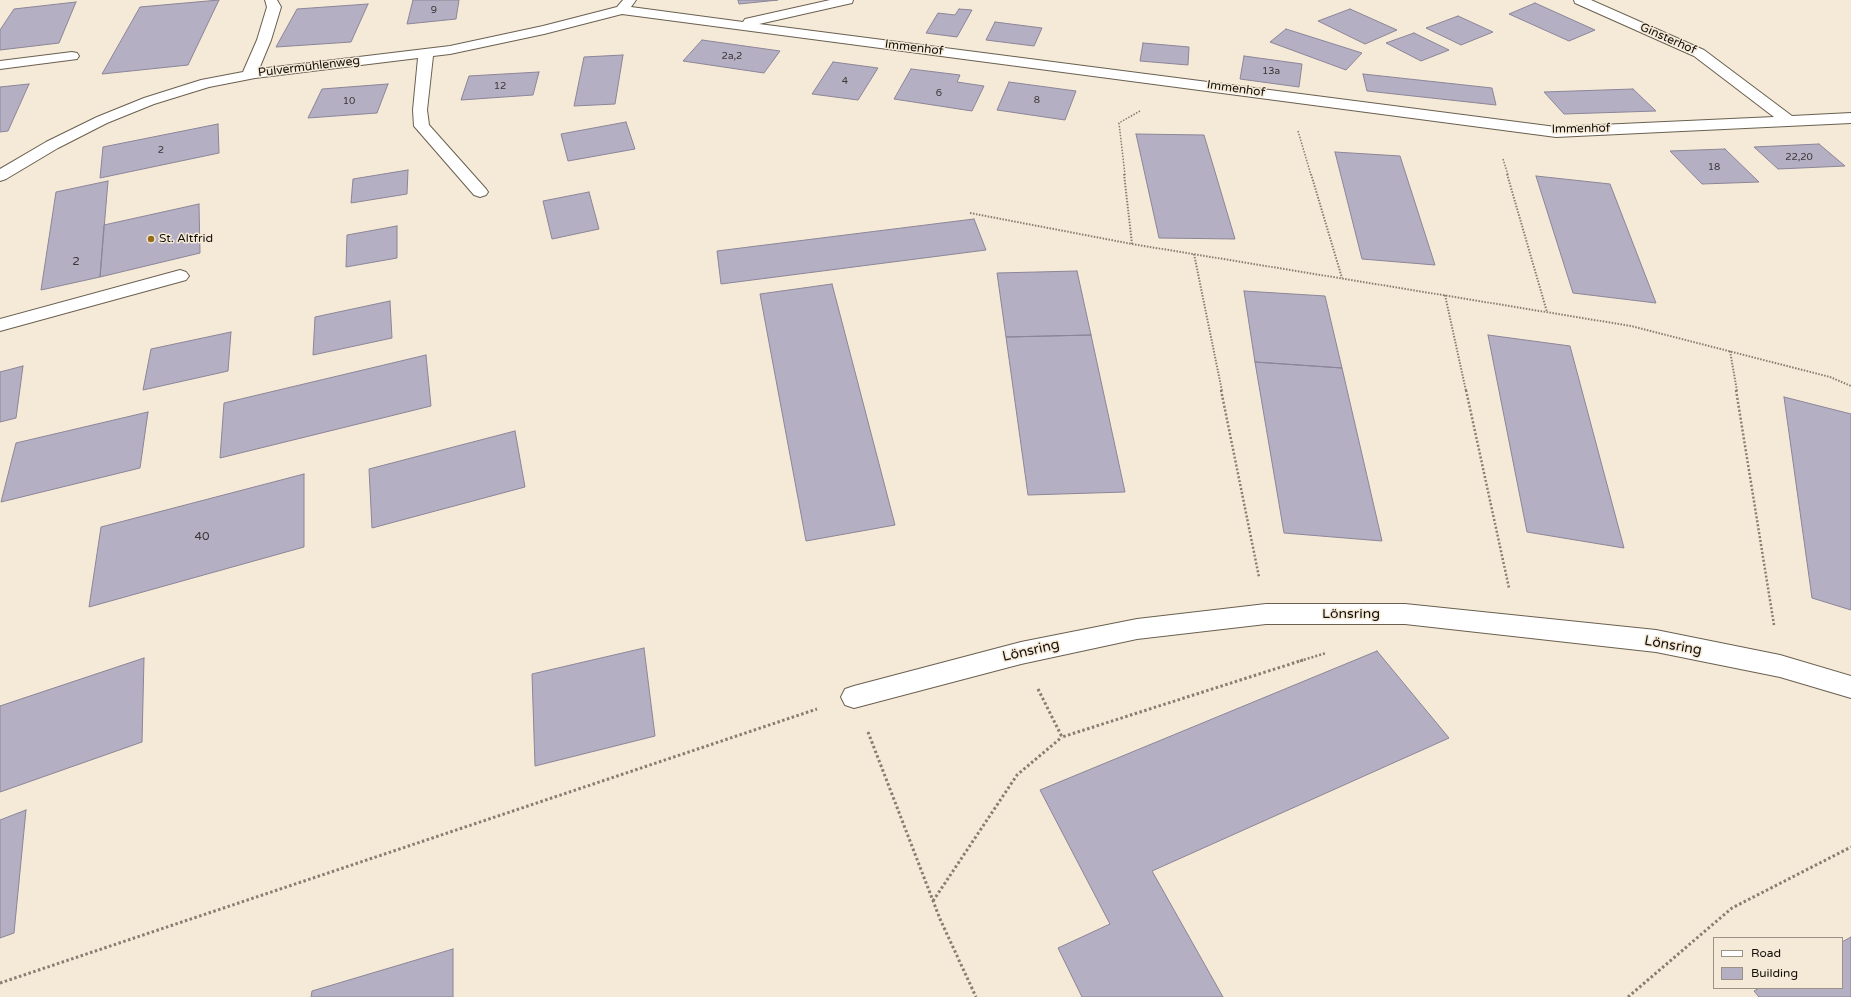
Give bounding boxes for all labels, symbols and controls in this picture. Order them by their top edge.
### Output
house number: 9 [431,4,437,16]
street label: Ginsterhof [1638,20,1698,58]
street label: Immenhof [884,37,944,59]
house number: 2a,2 [722,50,742,62]
street label: Pulvermühlenweg [257,54,361,80]
house number: 13a [1262,65,1280,77]
house number: 4 [842,75,848,87]
street label: Immenhof [1206,78,1266,100]
house number: 12 [494,80,506,92]
house number: 6 [936,87,942,99]
house number: 8 [1034,94,1040,106]
house number: 10 [343,95,355,107]
street label: Immenhof [1552,121,1610,137]
house number: 2 [158,144,164,156]
house number: 22,20 [1785,151,1813,163]
house number: 18 [1708,161,1720,173]
place label: St. Altfrid [159,232,213,246]
marker: St. Altfrid [146,234,156,244]
house number: 2 [72,255,80,269]
house number: 40 [194,530,210,544]
street label: Lönsring [1322,606,1380,622]
street label: Lönsring [1643,633,1703,659]
street label: Lönsring [1001,636,1061,666]
legend [1713,937,1843,989]
text: Road [1751,946,1781,960]
text: Building [1751,966,1798,980]

